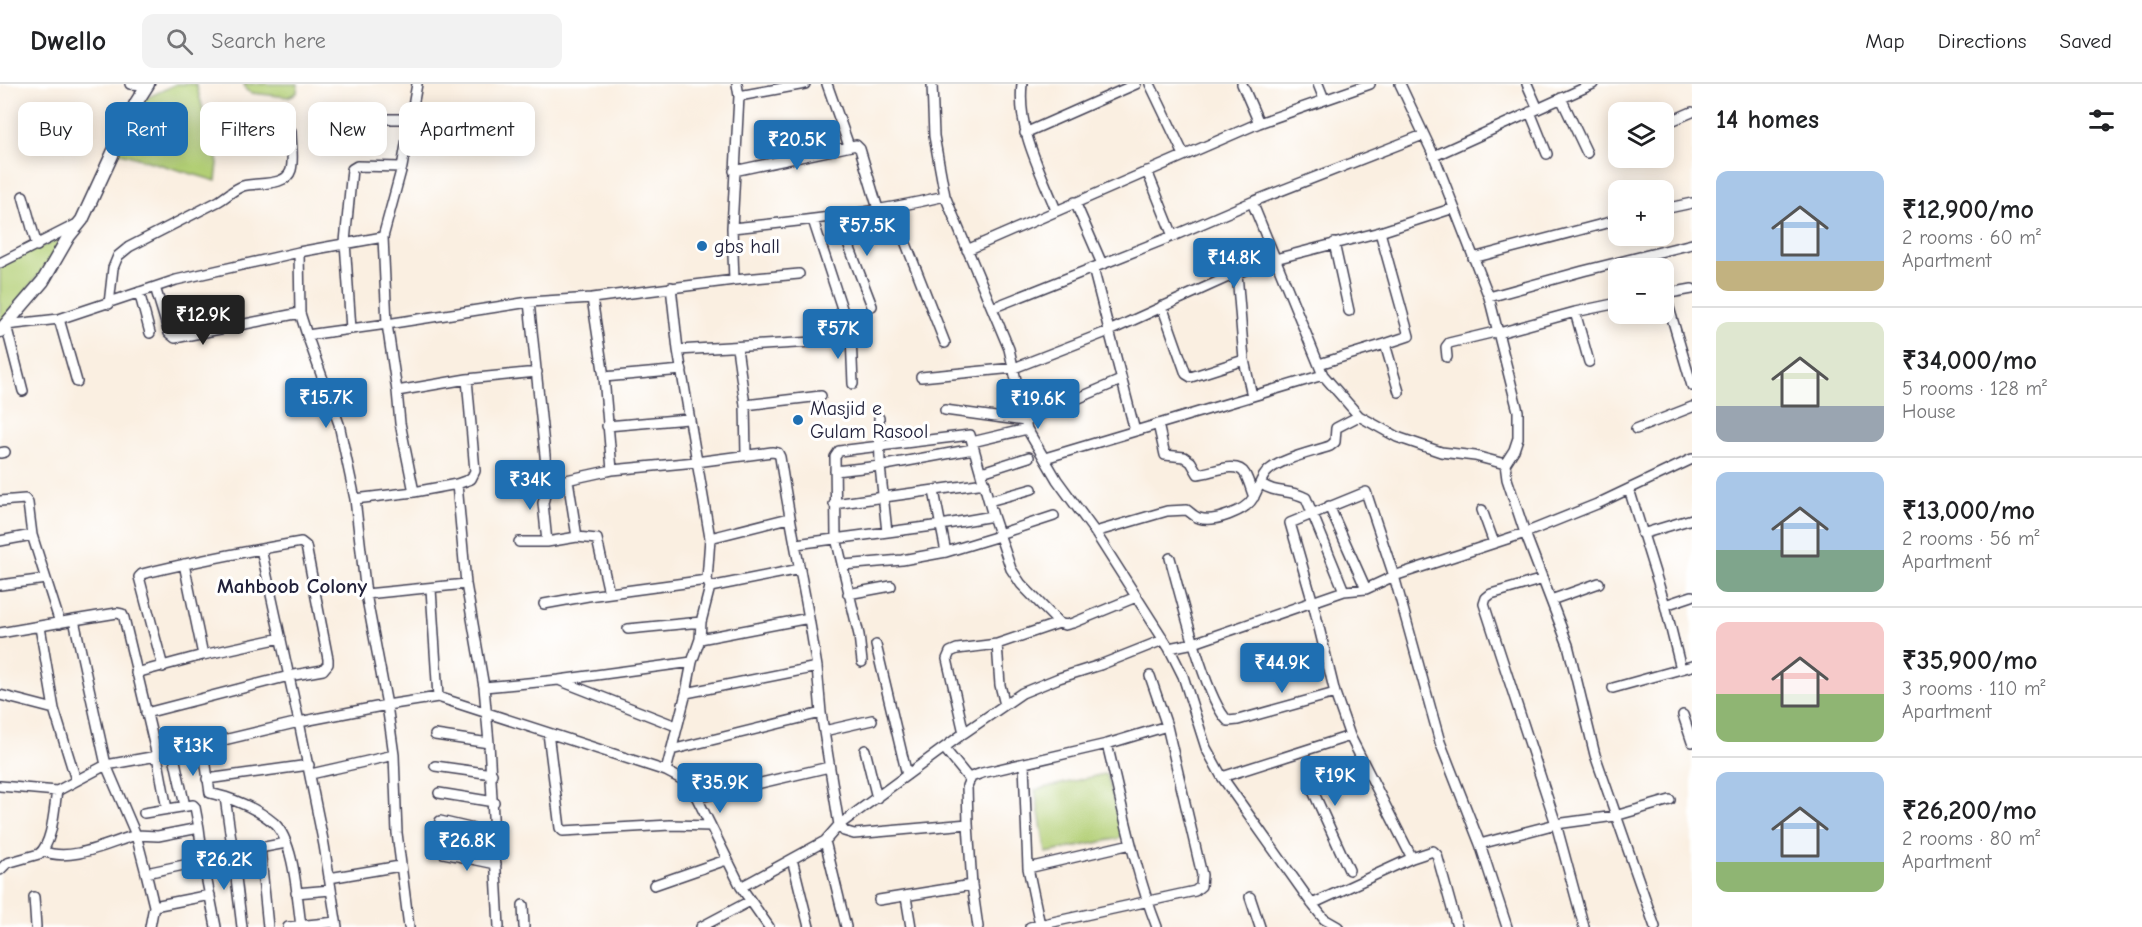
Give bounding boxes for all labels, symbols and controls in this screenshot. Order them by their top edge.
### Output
search box [142,14,562,68]
text: Dwello [30,25,106,57]
icon: search [163,25,196,58]
text: Search here [211,28,326,54]
text: Map [1865,29,1905,53]
text: Directions [1938,29,2027,53]
text: Saved [2060,29,2112,53]
chip: Buy [18,102,93,156]
chip: Rent [105,102,188,156]
chip: Filters [200,102,296,156]
chip: New [308,102,387,156]
chip: Apartment [399,102,535,156]
map controls [1608,102,1674,324]
button: layers [1608,102,1674,168]
icon: filters [2085,104,2118,137]
text: 14 homes [1716,105,1819,135]
pin: ₹20.5K [748,120,846,171]
text: ₹20.5K [768,128,826,151]
button: + [1608,180,1674,246]
icon: home [1764,195,1836,267]
text: ₹12,900/mo [1902,195,2034,225]
pin: ₹57.5K [818,206,916,257]
text: ₹57.5K [839,214,895,237]
text: 2 rooms · 60 m² [1902,226,2041,249]
place label: gbs hall [714,235,780,258]
pin: ₹14.8K [1185,238,1283,289]
marker: gbs hall [695,239,709,253]
text: ₹14.8K [1207,246,1261,269]
text: Apartment [1902,249,1992,272]
button: − [1608,258,1674,324]
pin: ₹12.9K [154,295,252,346]
text: ₹12.9K [176,303,230,326]
pin: ₹57K [802,309,874,360]
text: ₹57K [817,317,859,340]
icon: home [1764,346,1836,418]
text: ₹34,000/mo [1902,346,2037,376]
text: 5 rooms · 128 m² [1902,377,2047,400]
pin: ₹15.7K [277,378,375,429]
pin: ₹19.6K [989,379,1087,430]
text: ₹15.7K [299,386,353,409]
text: ₹19.6K [1010,387,1066,410]
place label: Masjid e Gulam Rasool [810,397,928,443]
text: House [1902,400,1956,423]
marker: Masjid e Gulam Rasool [791,413,805,427]
pin: ₹34K [494,460,566,511]
text: ₹34K [509,468,551,491]
icon: home [1764,496,1836,568]
text: ₹13,000/mo [1902,496,2035,526]
text: 2 rooms · 56 m² [1902,527,2040,550]
text: Apartment [1902,550,1992,573]
district label: Mahboob Colony [217,574,367,598]
pin: ₹44.9K [1233,643,1331,694]
icon: home [1764,646,1836,718]
text: ₹35,900/mo [1902,646,2037,676]
text: ₹44.9K [1254,651,1310,674]
text: 3 rooms · 110 m² [1902,677,2046,700]
text: Apartment [1902,700,1992,723]
pin: ₹13K [157,726,229,777]
text: ₹13K [173,734,213,757]
pin: ₹19K [1299,756,1371,807]
pin: ₹35.9K [671,763,769,814]
text: ₹19K [1314,764,1356,787]
text: ₹35.9K [691,771,749,794]
icon: home [1764,796,1836,868]
text: ₹26,200/mo [1902,796,2037,826]
pin: ₹26.8K [418,821,516,872]
text: 2 rooms · 80 m² [1902,827,2040,850]
text: ₹26.8K [439,829,495,852]
pin: ₹26.2K [175,840,273,891]
text: ₹26.2K [196,848,252,871]
text: Apartment [1902,850,1992,873]

